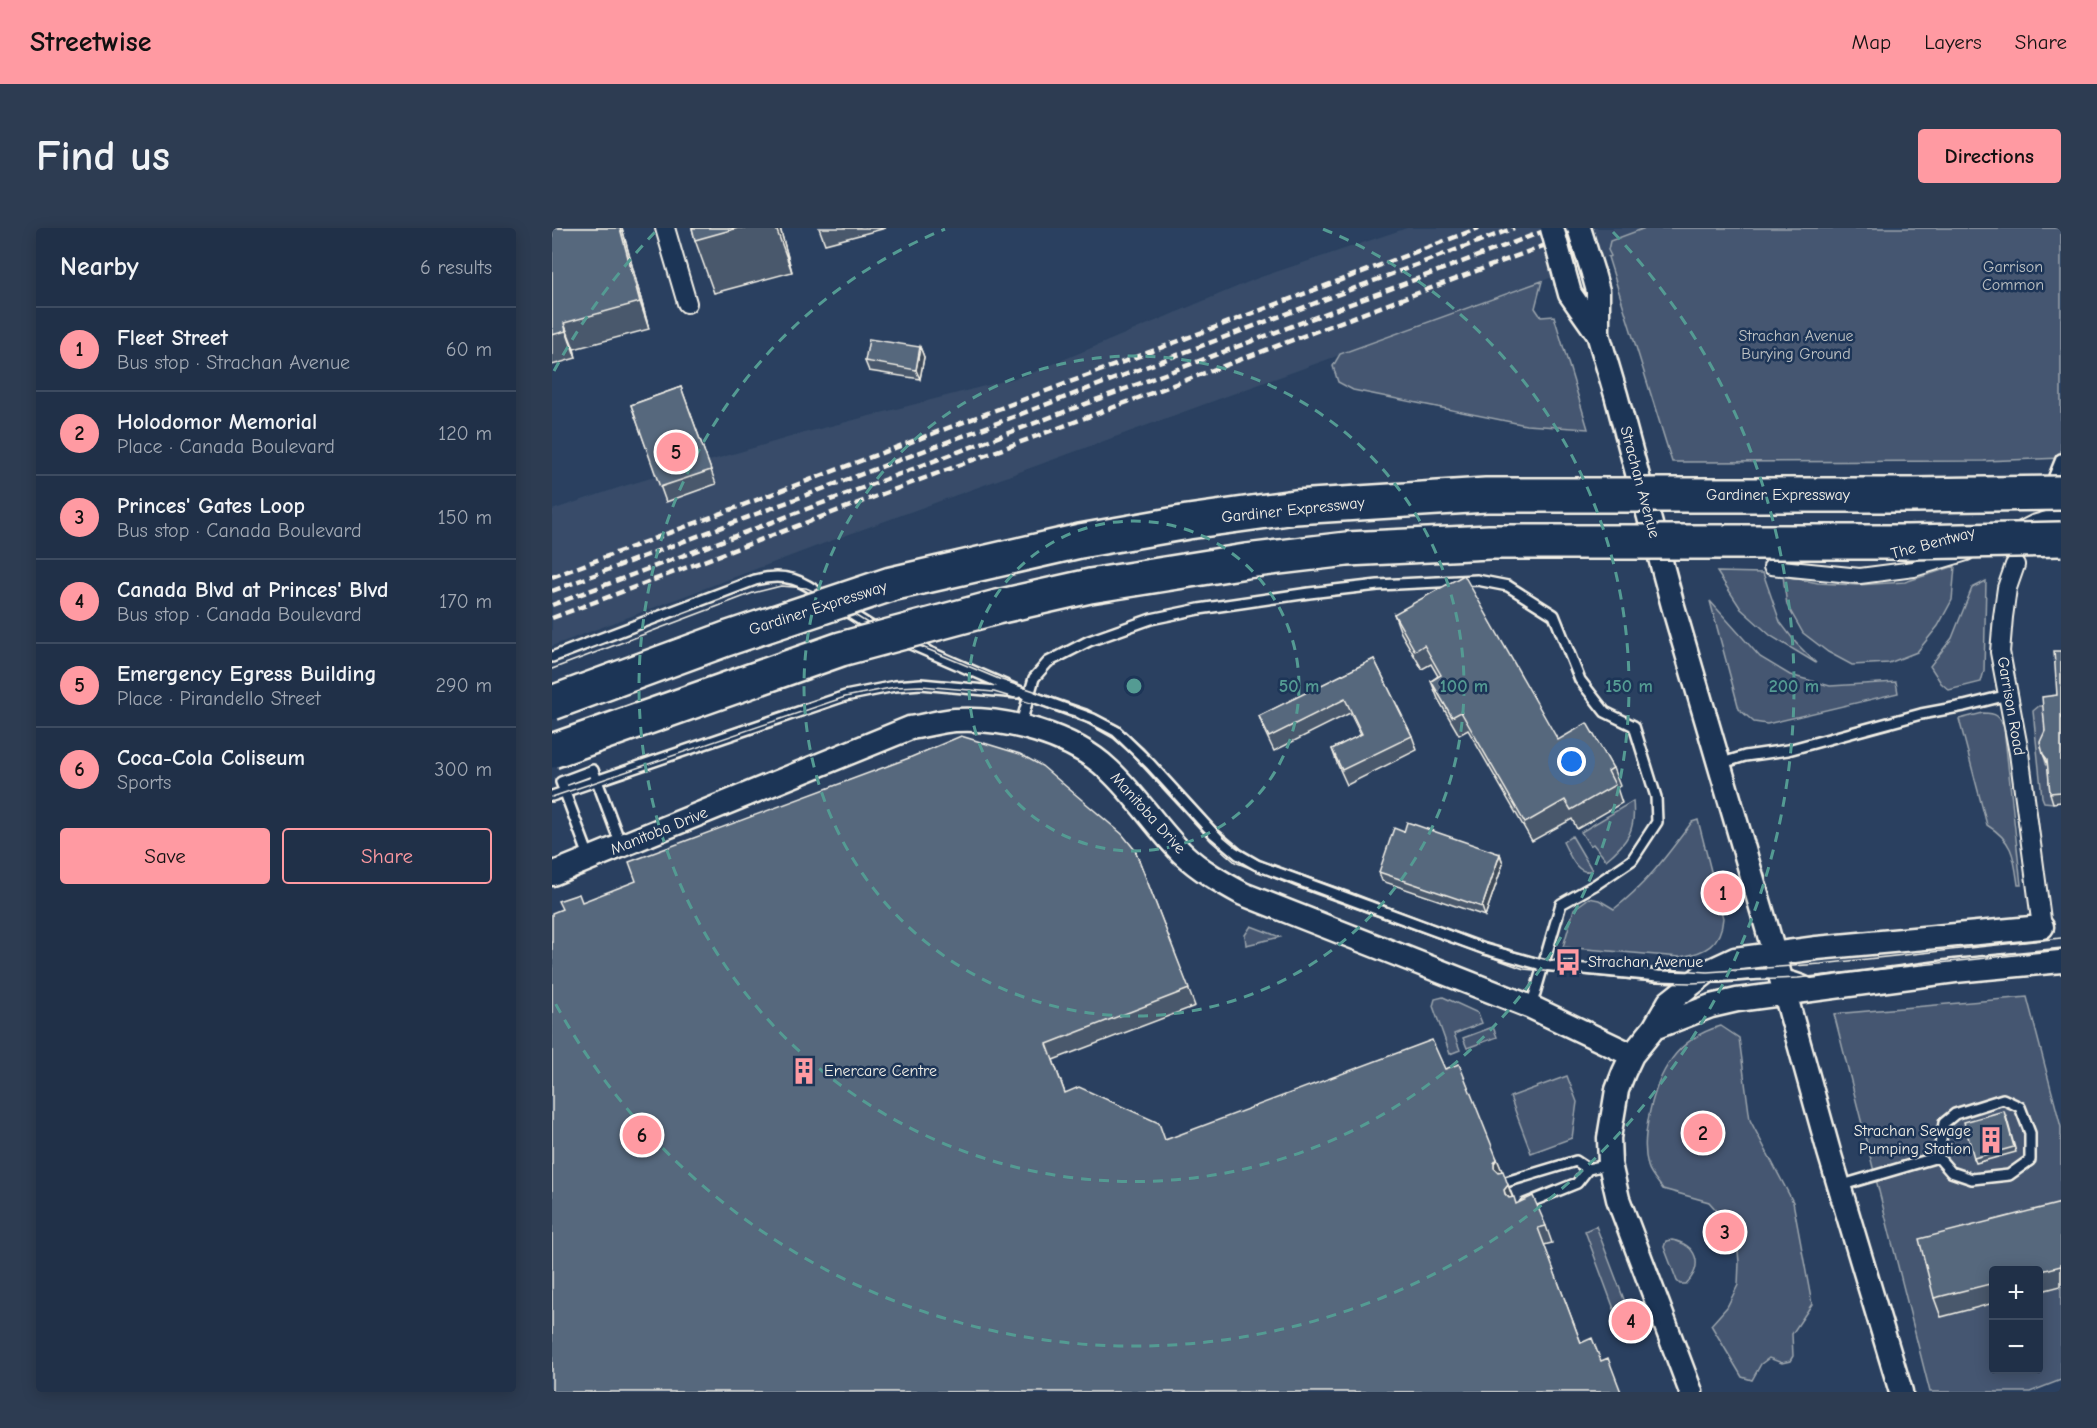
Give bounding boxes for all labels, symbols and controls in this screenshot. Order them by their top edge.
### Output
text: Streetwise [30,26,151,58]
text: Map [1852,30,1891,54]
text: Layers [1924,30,1982,54]
text: Share [2015,30,2067,54]
button: Directions [1918,129,2061,183]
text: Find us [36,132,170,181]
text: Nearby [60,252,139,282]
text: 6 results [420,256,492,279]
park label: Garrison Common [1982,258,2044,294]
text: Fleet Street [117,325,228,351]
park label: Strachan Avenue Burying Ground [1738,327,1854,363]
text: 1 [76,338,83,361]
text: 60 m [446,338,492,361]
text: Bus stop · Strachan Avenue [117,351,350,374]
text: Holodomor Memorial [117,409,317,435]
text: 2 [75,422,84,445]
text: 120 m [438,422,492,445]
street label: Strachan Avenue [1616,424,1664,540]
pin: 5 [656,430,696,474]
text: Place · Canada Boulevard [117,435,335,458]
street label: Gardiner Expressway [1706,486,1851,504]
text: Princes' Gates Loop [117,493,305,519]
street label: Gardiner Expressway [1220,493,1366,526]
text: 3 [75,506,84,529]
text: 150 m [438,506,492,529]
text: Bus stop · Canada Boulevard [117,519,362,542]
street label: The Bentway [1889,523,1978,563]
text: Canada Blvd at Princes' Blvd [117,577,388,603]
street label: Gardiner Expressway [747,577,890,639]
text: 4 [75,590,84,613]
text: 170 m [439,590,492,613]
text: Bus stop · Canada Boulevard [117,603,362,626]
street label: Garrison Road [1993,655,2029,757]
text: Emergency Egress Building [117,661,376,687]
text: 5 [74,674,85,697]
text: 290 m [436,674,492,697]
centre of rings [1124,676,1144,696]
text: 50 m [1279,676,1319,697]
text: 100 m [1440,676,1488,697]
text: 150 m [1605,676,1653,697]
text: 200 m [1769,676,1819,697]
text: Place · Pirandello Street [117,687,321,710]
text: Coca-Cola Coliseum [117,745,305,771]
your location [1557,747,1586,776]
text: 6 [74,758,85,781]
text: 300 m [434,758,492,781]
street label: Manitoba Drive [1107,769,1189,857]
text: Sports [117,771,171,794]
street label: Manitoba Drive [608,803,710,859]
button: Save [60,828,270,884]
button: Share [282,828,492,884]
pin: 1 [1704,870,1742,916]
bus stop icon: Strachan Avenue [1553,947,1583,977]
place label: Strachan Avenue [1588,953,1703,971]
building icon: Enercare Centre [789,1056,819,1086]
place label: Enercare Centre [824,1062,937,1080]
pin: 2 [1684,1110,1722,1156]
pin: 6 [622,1112,662,1158]
place label: Strachan Sewage Pumping Station [1854,1122,1971,1158]
building icon: Strachan Sewage Pumping Station [1976,1125,2006,1155]
pin: 3 [1706,1210,1744,1254]
map controls [1989,1266,2043,1374]
button: + [1989,1266,2043,1320]
pin: 4 [1612,1298,1650,1344]
button: − [1989,1320,2043,1374]

